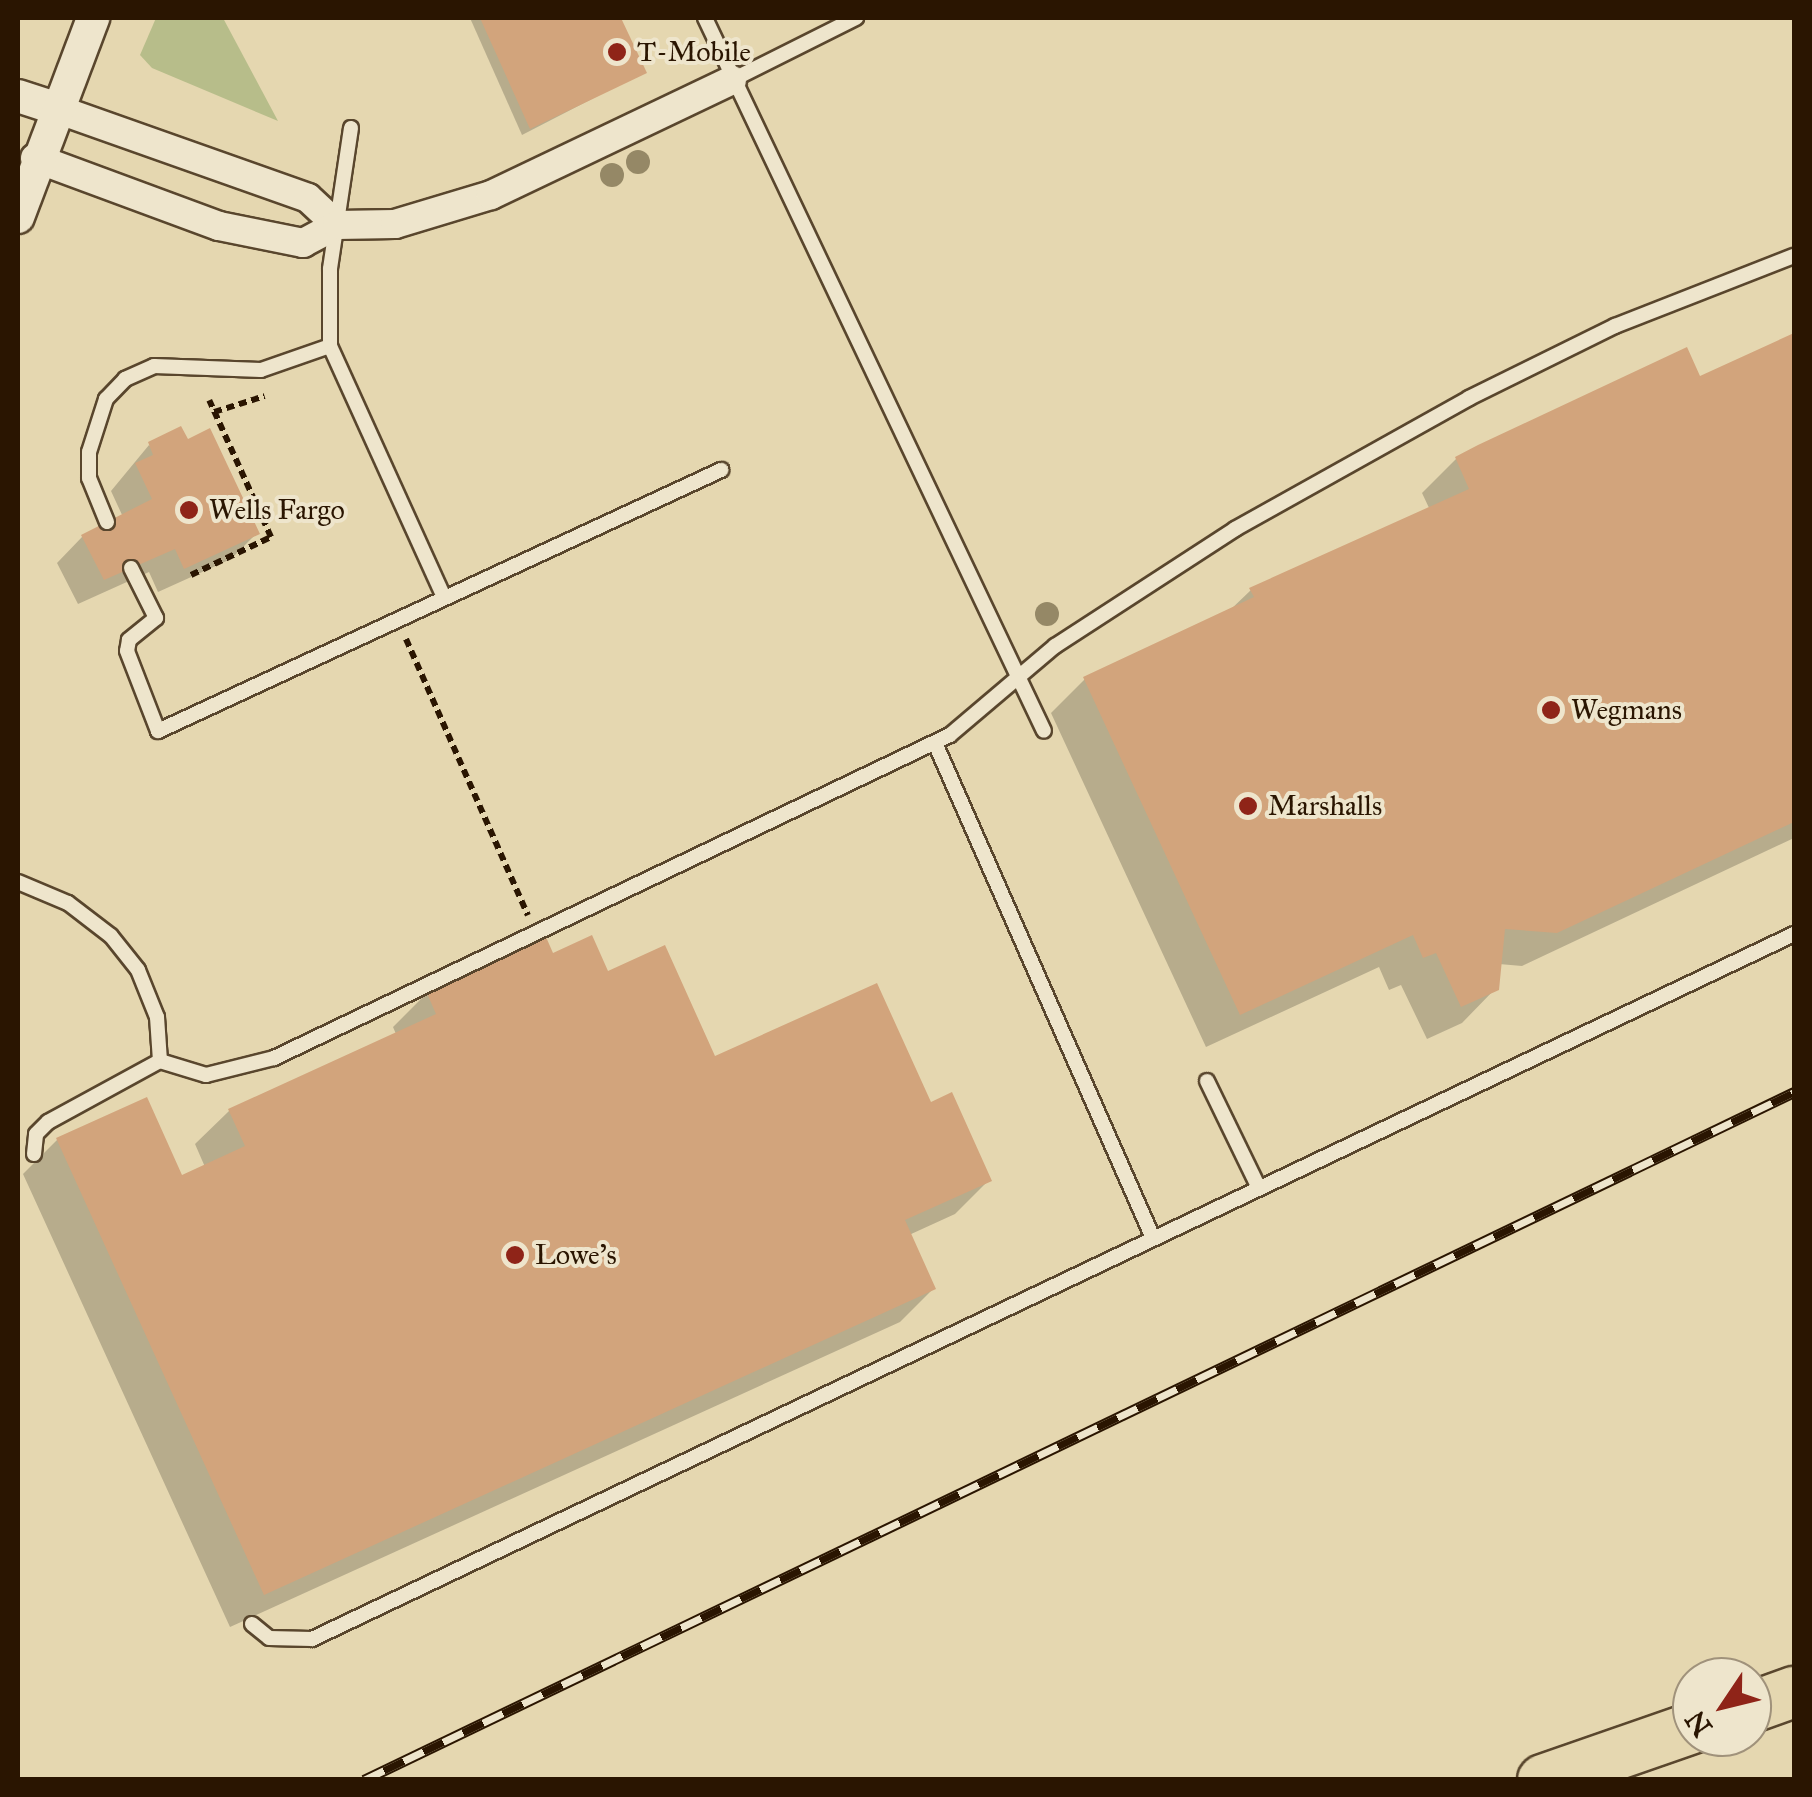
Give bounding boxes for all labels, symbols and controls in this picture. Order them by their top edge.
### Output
place label: T-Mobile [637,35,751,69]
marker: T-Mobile [606,41,628,63]
place label: Wells Fargo [209,493,345,527]
marker: Wells Fargo [178,499,200,521]
place label: Wegmans [1571,693,1682,727]
marker: Wegmans [1540,699,1562,721]
place label: Marshalls [1268,789,1382,823]
marker: Marshalls [1237,795,1259,817]
place label: Lowe's [535,1238,617,1272]
marker: Lowe's [504,1244,526,1266]
north arrow [1672,1657,1772,1757]
text: N [1678,1704,1720,1743]

